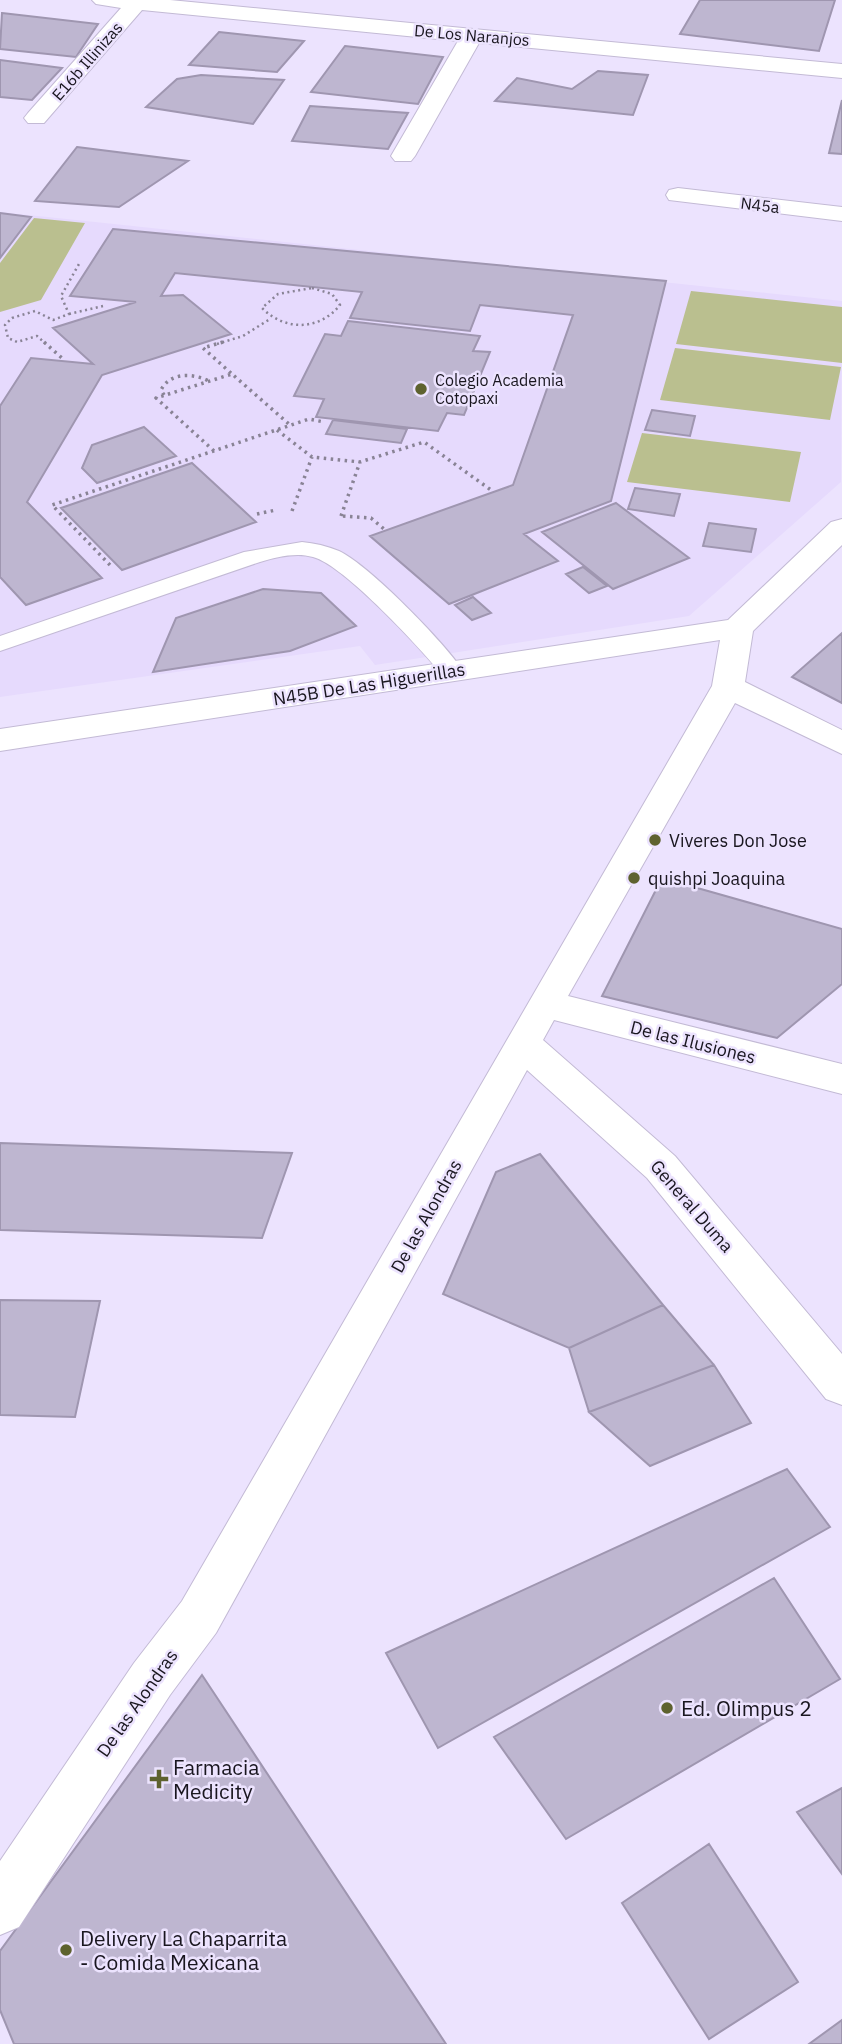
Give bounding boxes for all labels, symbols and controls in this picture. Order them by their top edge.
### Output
street label: E16b Illinizas [47,18,127,104]
street label: De Los Naranjos [413,20,531,50]
street label: N45a [739,193,781,217]
place label: Colegio Academia Cotopaxi [435,370,564,408]
marker: Colegio Academia Cotopaxi [413,381,429,397]
street label: N45B De Las Higuerillas [271,657,467,711]
place label: Viveres Don Jose [669,829,807,852]
marker: Viveres Don Jose [647,832,663,848]
place label: quishpi Joaquina [648,867,786,890]
marker: quishpi Joaquina [626,870,642,886]
street label: De las Ilusiones [628,1015,758,1069]
street label: De las Alondras [385,1155,467,1277]
street label: General Duma [645,1155,739,1257]
street label: De las Alondras [91,1645,183,1761]
place label: Ed. Olimpus 2 [681,1694,812,1722]
marker: Ed. Olimpus 2 [659,1700,675,1716]
place label: Farmacia Medicity [173,1753,259,1805]
marker: Farmacia Medicity [151,1771,167,1787]
place label: Delivery La Chaparrita - Comida Mexicana [80,1924,287,1976]
marker: Delivery La Chaparrita - Comida Mexicana [58,1942,74,1958]

